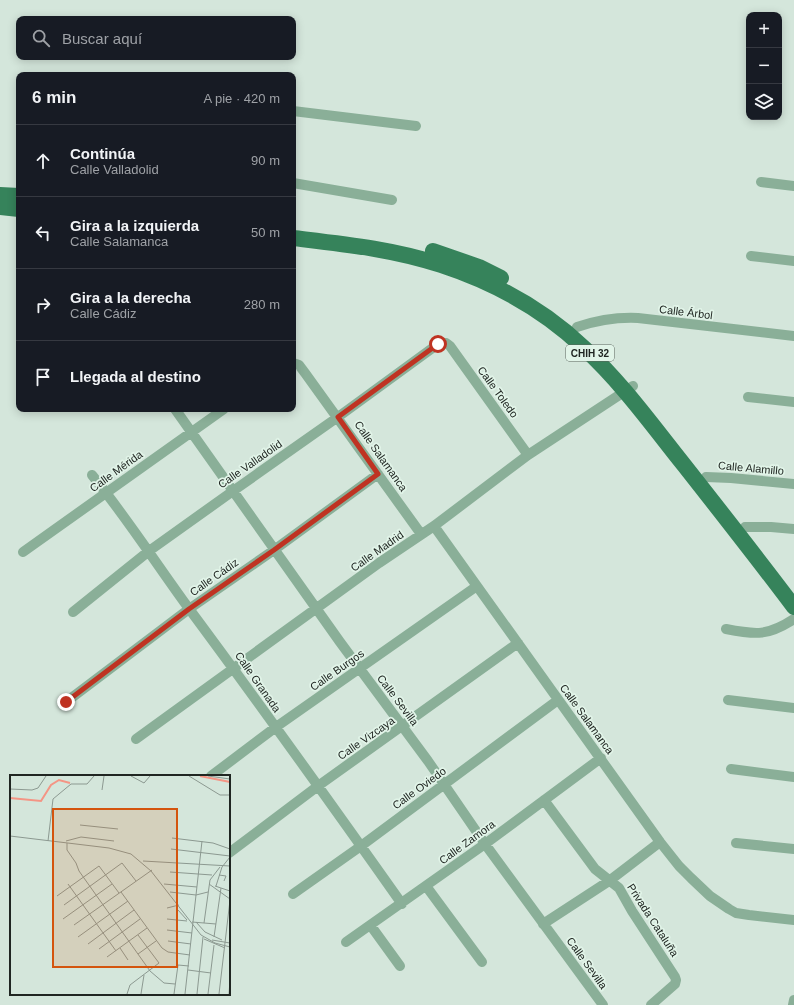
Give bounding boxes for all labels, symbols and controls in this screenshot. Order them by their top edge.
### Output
map controls [746,12,782,120]
button: + [746,12,782,48]
search box [16,16,296,60]
icon: search [30,27,52,49]
text: Buscar aquí [62,30,142,47]
button: − [746,48,782,84]
button: layers [746,84,782,120]
text: 6 min [32,88,76,107]
text: A pie · 420 m [203,91,280,106]
text: Continúa [70,145,135,162]
icon: ahead [32,150,54,172]
text: 90 m [251,153,280,168]
text: Calle Valladolid [70,162,159,177]
text: Gira a la izquierda [70,217,199,234]
icon: left [32,222,54,244]
text: 50 m [251,225,280,240]
text: Calle Salamanca [70,234,168,249]
text: Gira a la derecha [70,289,191,306]
icon: right [32,294,54,316]
text: 280 m [244,297,280,312]
street label: Calle Árbol [659,303,713,321]
text: Calle Cádiz [70,306,136,321]
route start [429,335,447,353]
road number: CHIH 32 [566,345,614,361]
street label: Calle Toledo [475,364,521,420]
icon: arrive [32,366,54,388]
text: Llegada al destino [70,368,201,385]
street label: Calle Salamanca [352,418,410,494]
street label: Calle Valladolid [216,438,284,490]
street label: Calle Mérida [87,447,145,494]
street label: Calle Alamillo [718,459,784,477]
street label: Calle Madrid [348,528,406,574]
street label: Calle Cádiz [188,556,240,598]
street label: Calle Burgos [308,647,367,693]
street label: Calle Granada [233,650,284,715]
street label: Calle Sevilla [375,672,422,728]
street label: Calle Salamanca [558,682,617,757]
route end [57,693,75,711]
street label: Calle Vizcaya [335,714,397,762]
street label: Calle Oviedo [390,765,448,811]
inset map [10,775,230,995]
street label: Calle Zamora [437,817,498,866]
street label: Privada Cataluña [625,881,681,959]
street label: Calle Sevilla [564,935,610,992]

